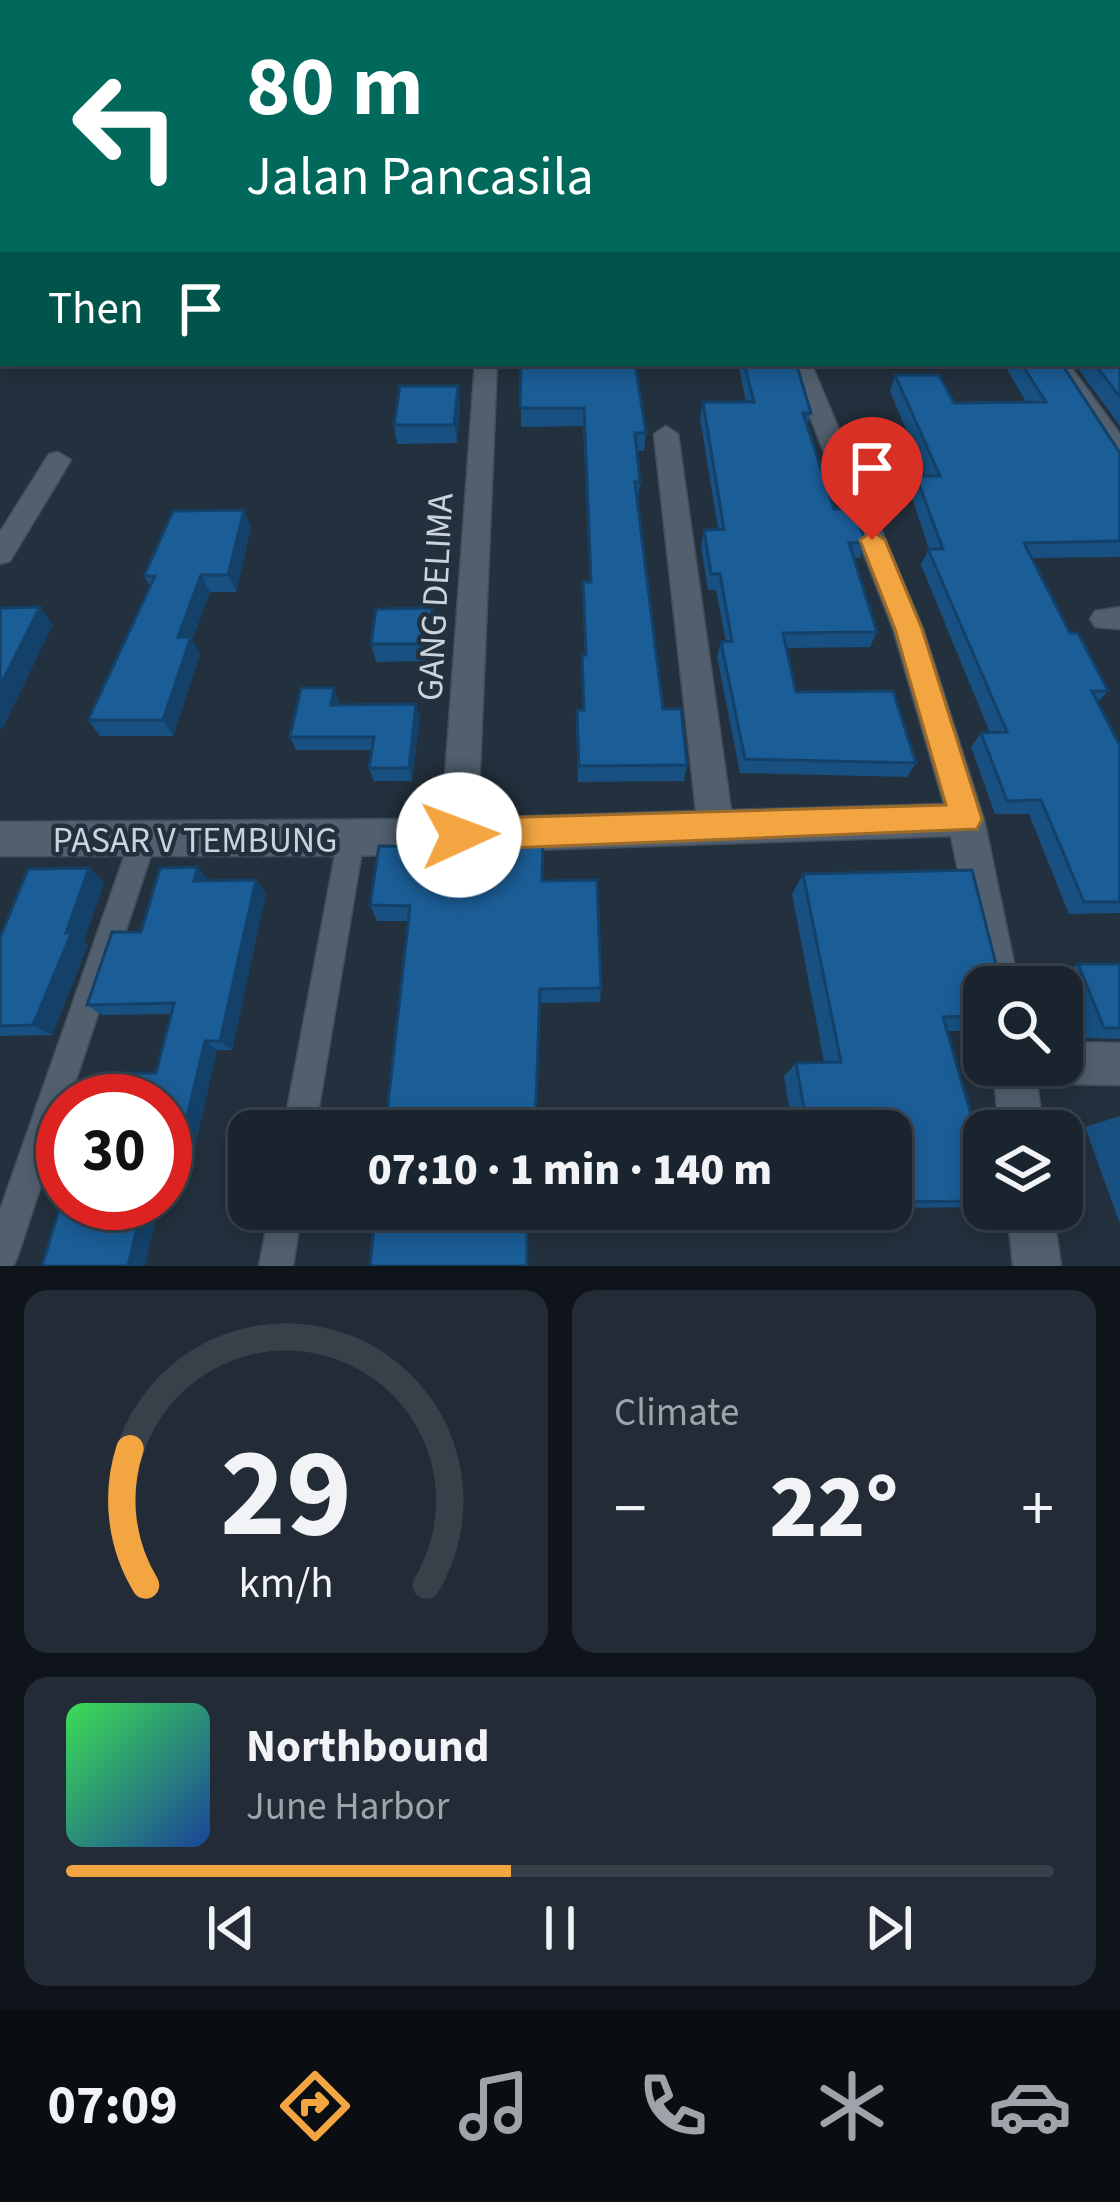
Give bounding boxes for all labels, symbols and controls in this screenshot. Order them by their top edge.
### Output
text: 80 m [246,28,424,148]
icon: left [48,48,204,204]
text: Jalan Pancasila [246,139,594,216]
icon: arrive [168,276,234,342]
text: Then [48,277,144,341]
pin [821,417,923,540]
icon: arrive [839,435,905,501]
street label: GANG DELIMA [405,491,466,702]
position arrow [396,772,522,898]
street label: PASAR V TEMBUNG [53,815,337,866]
map controls [963,966,1083,1230]
button: search [963,966,1083,1086]
speed limit sign: 30 [36,1074,192,1230]
button: layers [963,1110,1083,1230]
text: 07:10 · 1 min · 140 m [368,1138,772,1202]
text: Climate [614,1385,739,1441]
text: 29 [220,1406,352,1584]
text: 22° [769,1444,899,1572]
text: − [614,1462,647,1556]
text: + [1021,1462,1054,1556]
text: km/h [238,1552,334,1613]
text: Northbound [246,1715,490,1779]
text: June Harbor [246,1779,449,1835]
icon: previous [198,1895,264,1961]
icon: pause [527,1895,593,1961]
icon: next [856,1895,922,1961]
icon: directions [273,2064,357,2148]
icon: music [452,2064,536,2148]
icon: phone [631,2064,715,2148]
icon: climate [810,2064,894,2148]
icon: car [988,2064,1072,2148]
text: 07:09 [47,2068,178,2145]

